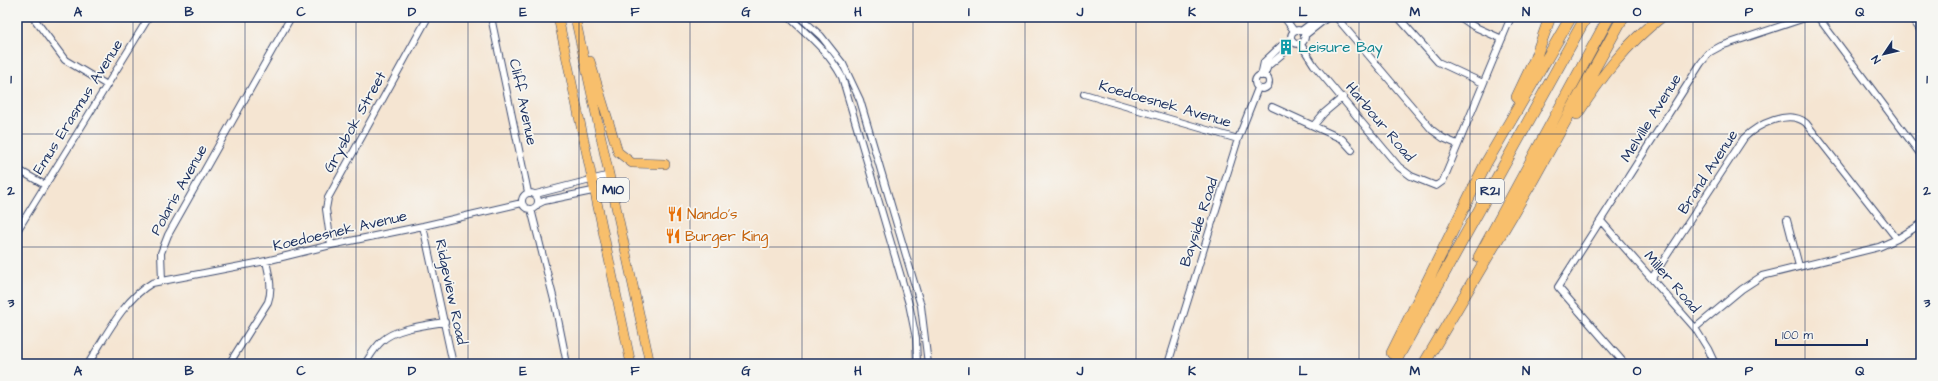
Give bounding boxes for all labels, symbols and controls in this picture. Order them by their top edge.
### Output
text: A [74,3,83,21]
text: B [184,3,194,21]
text: C [296,3,306,21]
text: D [408,3,417,21]
text: E [519,3,527,21]
text: F [630,3,640,21]
text: G [741,3,751,21]
text: H [854,3,862,21]
text: I [968,3,970,21]
text: J [1076,3,1084,21]
text: K [1188,3,1196,21]
text: L [1298,3,1308,21]
text: M [1410,3,1421,21]
text: N [1522,3,1530,21]
text: O [1633,3,1642,21]
text: P [1745,3,1754,21]
text: Q [1855,3,1865,21]
north arrow [1864,34,1904,74]
street label: Emus Erasmus Avenue [28,35,128,179]
place label: Leisure Bay [1298,37,1383,59]
building icon: Leisure Bay [1277,38,1295,56]
text: N [1868,52,1884,67]
street label: Cliff Avenue [504,57,542,147]
street label: Grysbok Street [318,68,392,177]
text: 1 [10,70,12,88]
street label: Melville Avenue [1615,70,1687,166]
text: 1 [1926,70,1928,88]
street label: Koedoesnek Avenue [1096,75,1234,133]
street label: Harbour Road [1340,78,1420,167]
street label: Brand Avenue [1673,126,1743,218]
street label: Polaris Avenue [145,141,213,239]
street label: Bayside Road [1175,174,1224,270]
road number: M10 [597,178,629,202]
road number: R21 [1476,179,1504,203]
text: 2 [6,182,15,200]
text: 2 [1922,182,1931,200]
place label: Nando's [687,204,738,225]
street label: Koedoesnek Avenue [271,205,409,257]
restaurant icon: Nando's [666,205,684,223]
place label: Burger King [685,226,769,248]
restaurant icon: Burger King [664,227,682,245]
street label: Ridgeview Road [429,237,472,347]
street label: Miller Road [1639,246,1705,318]
text: 3 [7,294,15,312]
text: 3 [1923,294,1931,312]
scale bar [1776,321,1867,347]
text: 100 m [1782,327,1813,344]
text: A [74,362,83,380]
text: B [184,362,194,380]
text: C [296,362,306,380]
text: D [408,362,417,380]
text: E [519,362,527,380]
text: F [630,362,640,380]
text: G [741,362,751,380]
text: H [854,362,862,380]
text: I [968,362,970,380]
text: J [1076,362,1084,380]
text: K [1188,362,1196,380]
text: L [1298,362,1308,380]
text: M [1410,362,1421,380]
text: N [1522,362,1530,380]
text: O [1633,362,1642,380]
text: P [1745,362,1754,380]
text: Q [1855,362,1865,380]

